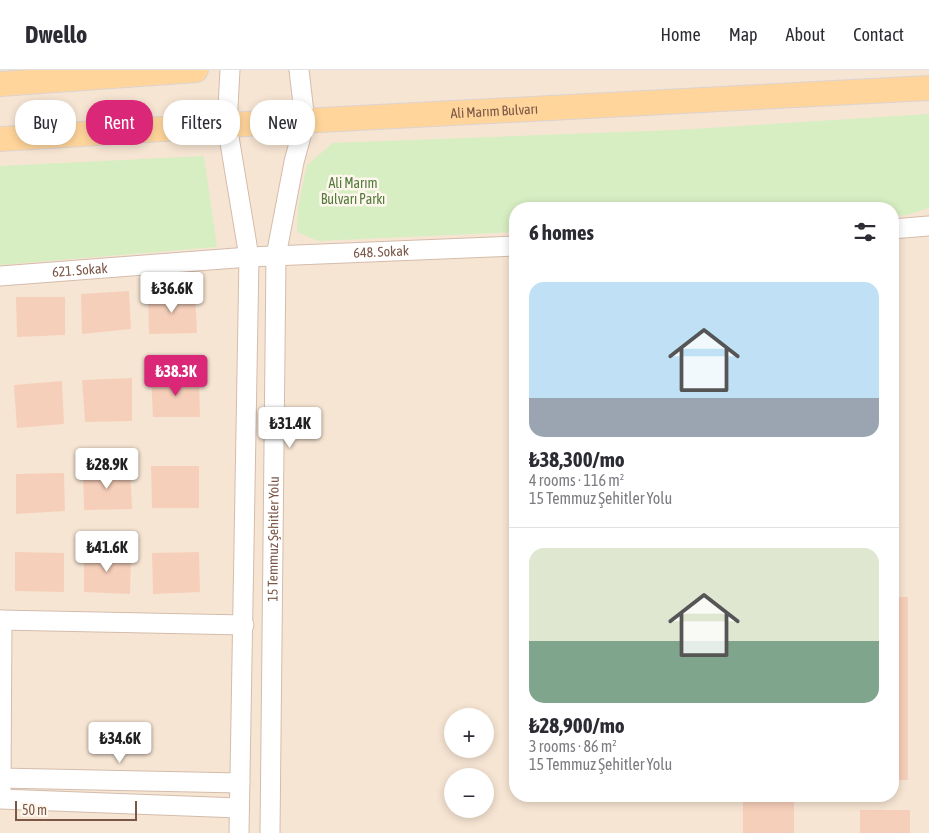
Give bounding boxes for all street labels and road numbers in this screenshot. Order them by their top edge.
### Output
street label: Ali Marım Bulvarı [450,101,538,121]
street label: 648. Sokak [353,242,409,261]
street label: 621. Sokak [51,260,108,280]
street label: 15 Temmuz Şehitler Yolu [264,476,282,602]

